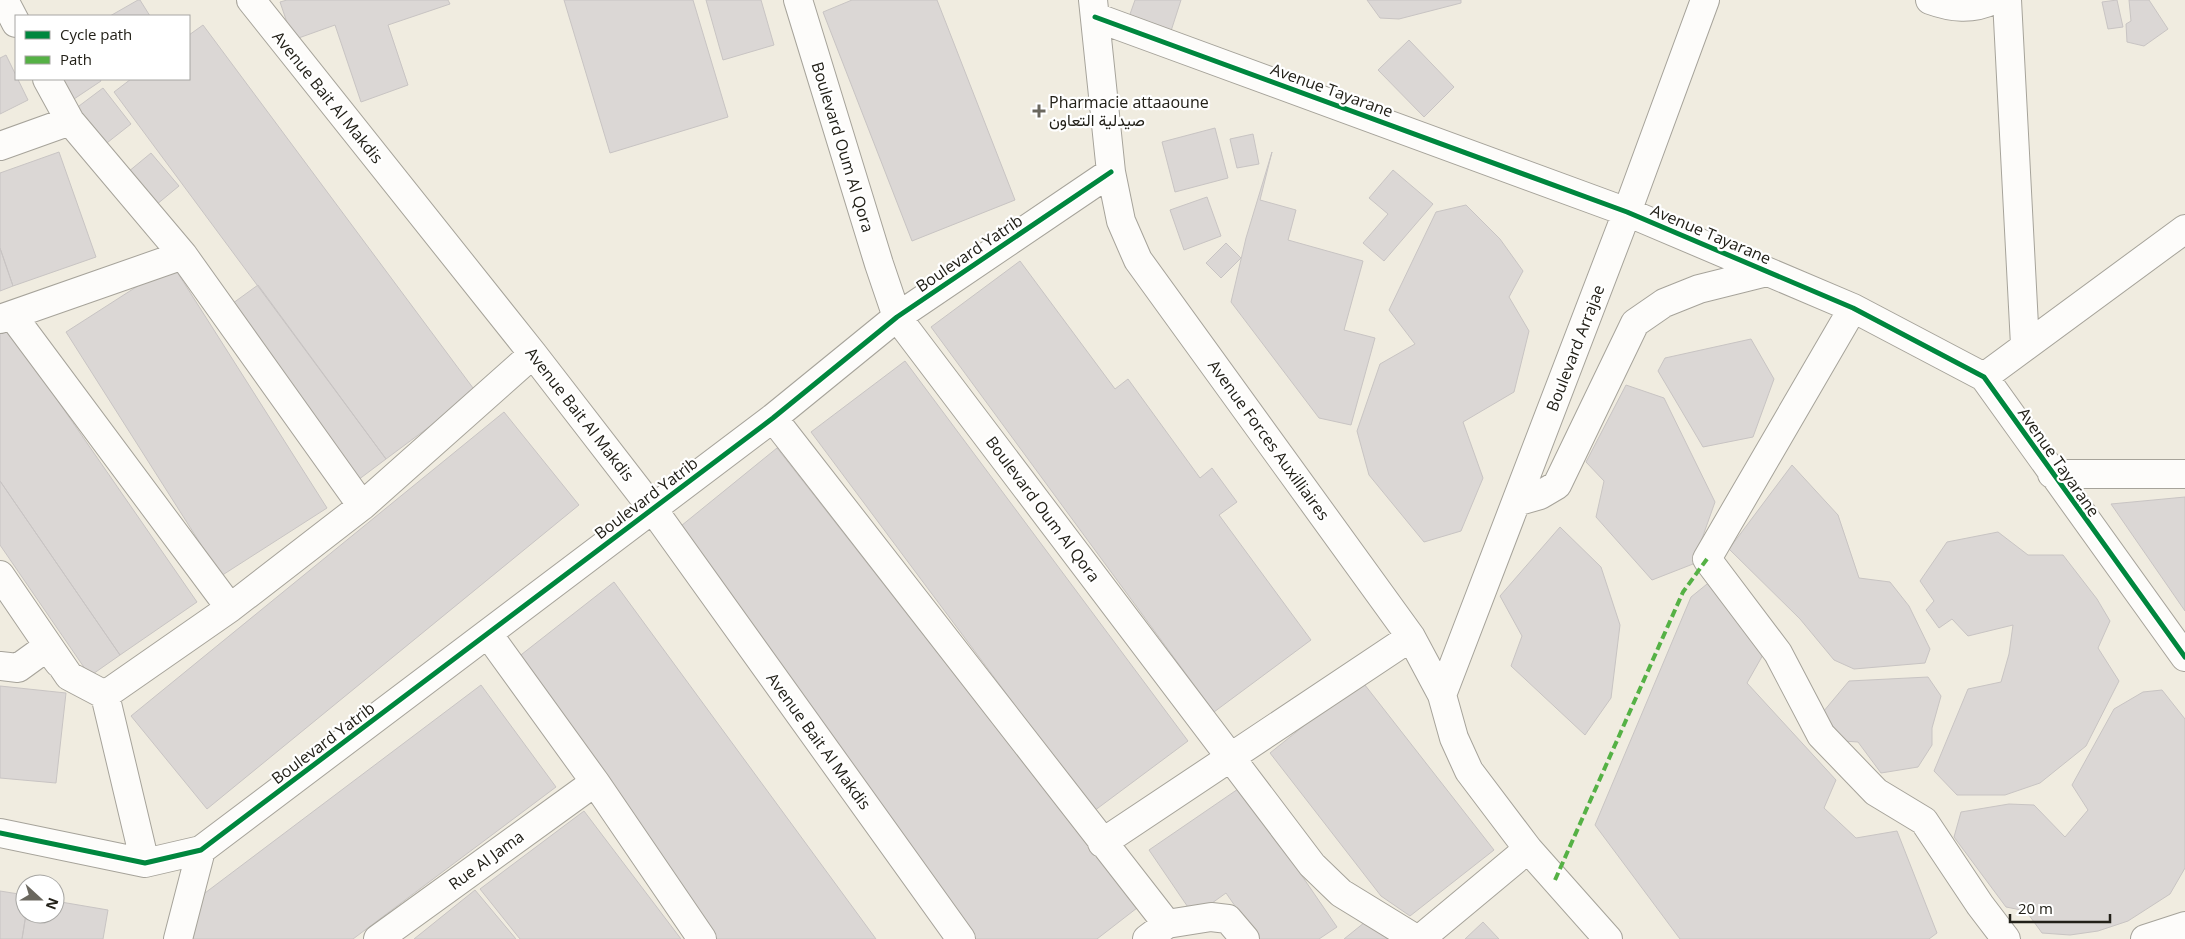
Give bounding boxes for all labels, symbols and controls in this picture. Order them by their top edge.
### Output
legend [15,15,190,80]
text: Cycle path [60,24,132,44]
street label: Avenue Bait Al Makdis [268,26,388,168]
text: Path [60,49,92,69]
street label: Avenue Tayarane [1268,58,1396,122]
street label: Boulevard Oum Al Qora [807,59,879,235]
place label: Pharmacie attaaoune صيدلية التعاون [1049,91,1209,131]
marker: Pharmacie attaaoune صيدلية التعاون [1033,105,1045,117]
street label: Avenue Tayarane [1647,199,1775,269]
street label: Boulevard Yatrib [911,209,1027,297]
street label: Boulevard Arrajae [1541,281,1609,415]
street label: Avenue Bait Al Makdis [521,342,639,486]
street label: Avenue Forces Auxilliaires [1203,355,1335,525]
street label: Avenue Tayarane [2013,403,2105,521]
street label: Boulevard Oum Al Qora [981,432,1105,586]
street label: Boulevard Yatrib [590,452,702,544]
street label: Avenue Bait Al Makdis [762,668,876,814]
street label: Boulevard Yatrib [267,697,379,789]
street label: Rue Al Jama [444,825,528,895]
north arrow [15,874,65,924]
scale bar [2010,892,2110,924]
text: N [42,895,64,913]
text: 20 m [2018,898,2053,918]

